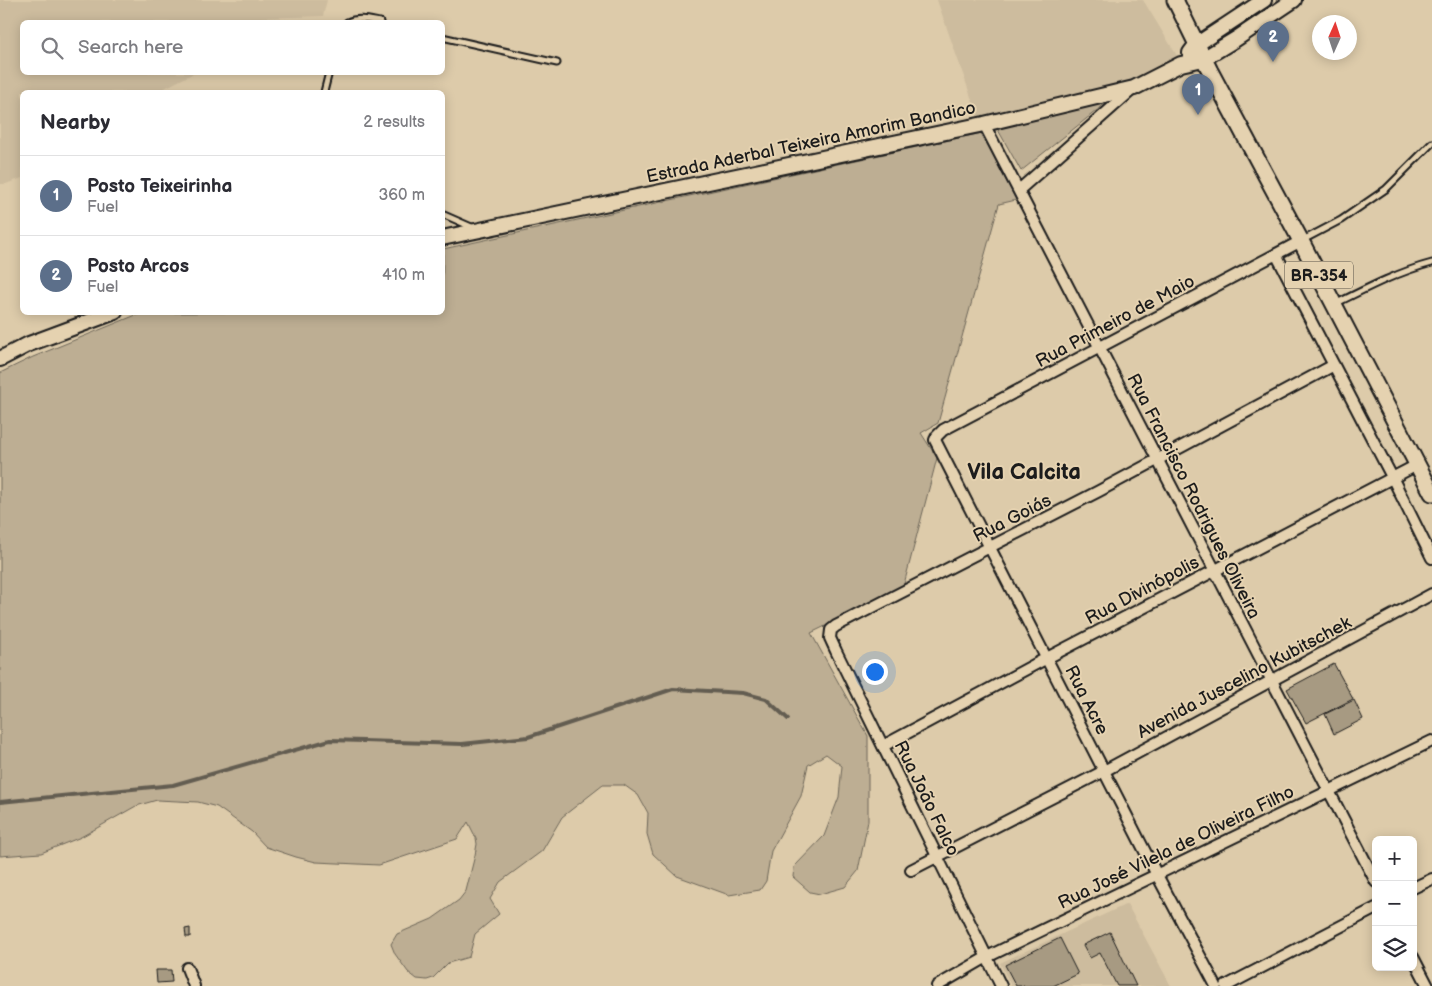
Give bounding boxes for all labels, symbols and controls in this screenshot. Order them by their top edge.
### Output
north arrow [1312,15,1357,60]
search box [20,20,445,75]
pin: 2 [1257,21,1289,62]
icon: search [38,34,66,62]
text: Search here [78,36,183,59]
pin: 1 [1182,74,1214,115]
street label: Estrada Aderbal Teixeira Amorim Bandico [645,97,978,188]
text: Nearby [40,110,110,135]
text: 2 results [363,113,425,132]
text: Posto Teixeirinha [87,175,232,198]
text: 1 [53,186,59,205]
text: 360 m [378,186,425,205]
text: Fuel [87,198,118,217]
text: Posto Arcos [87,255,189,278]
road number: BR-354 [1285,262,1353,288]
text: 2 [51,266,61,285]
text: 410 m [382,266,425,285]
street label: Rua Primeiro de Maio [1032,271,1198,372]
text: Fuel [87,278,118,297]
street label: Rua Francisco Rodrigues Oliveira [1122,370,1265,622]
district label: Vila Calcita [967,459,1081,486]
street label: Rua Goiás [970,490,1055,547]
street label: Rua Divinópolis [1082,552,1203,629]
street label: Avenida Juscelino Kubitschek [1134,612,1355,743]
your location [862,659,888,685]
street label: Rua Acre [1060,662,1113,739]
street label: Rua João Falco [890,737,964,859]
street label: Rua José Vilela de Oliveira Filho [1055,781,1298,914]
map controls [1372,836,1417,971]
button: + [1372,836,1417,881]
button: − [1372,881,1417,926]
button: layers [1372,926,1417,971]

